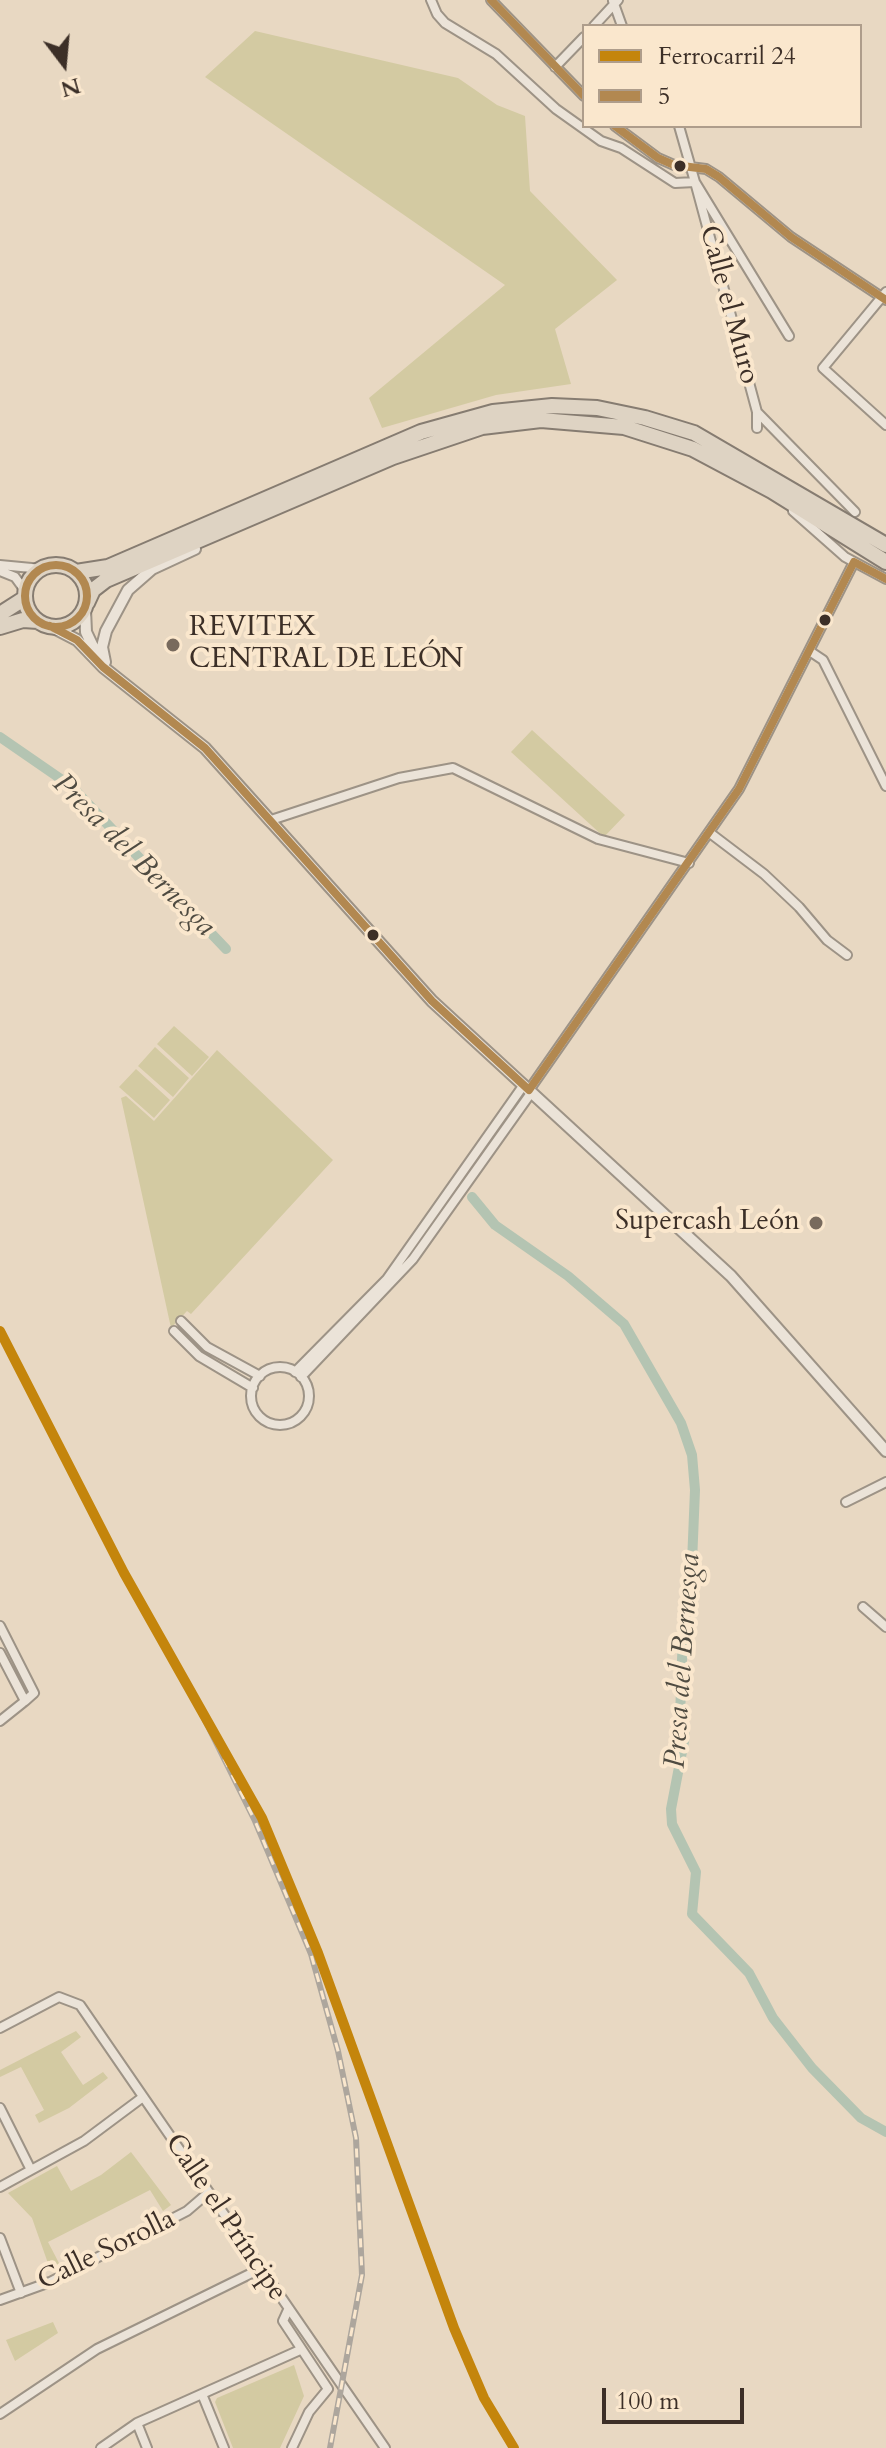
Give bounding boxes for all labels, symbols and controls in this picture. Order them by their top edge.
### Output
north arrow [24,24,104,104]
legend [582,24,862,128]
text: Ferrocarril 24 [658,40,796,73]
text: N [57,70,84,104]
text: 5 [658,80,670,113]
unlabelled marker [672,158,688,174]
street label: Calle el Muro [691,222,765,388]
place label: REVITEX CENTRAL DE LEÓN [189,612,463,678]
unlabelled marker [817,612,833,628]
marker: REVITEX CENTRAL DE LEÓN [164,636,182,654]
water label: Presa del Bernesga [44,767,222,945]
unlabelled marker [365,927,381,943]
place label: Supercash León [615,1206,800,1240]
marker: Supercash León [807,1214,825,1232]
water label: Presa del Bernesga [659,1552,709,1770]
street label: Calle el Príncipe [157,2128,293,2308]
street label: Calle Sorolla [33,2203,181,2299]
scale bar [606,2372,748,2422]
text: 100 m [616,2385,680,2418]

